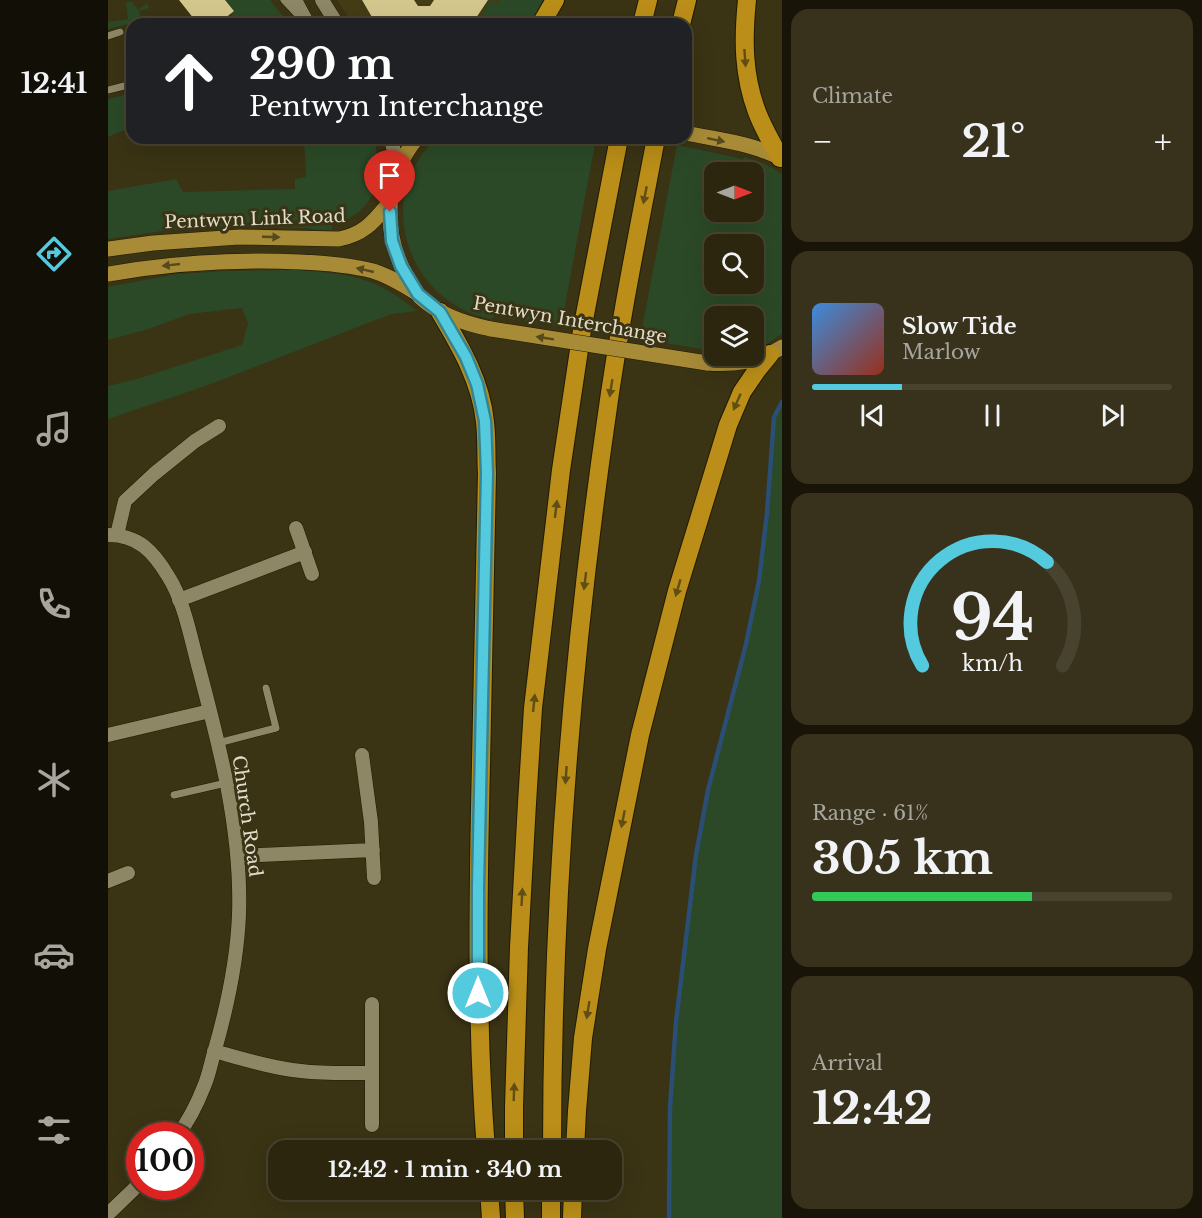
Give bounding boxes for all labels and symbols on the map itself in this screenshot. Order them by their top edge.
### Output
one-way arrow [740,49,750,68]
one-way arrow [706,135,725,145]
pin [364,150,415,212]
north arrow [704,162,764,222]
one-way arrow [640,186,649,205]
street label: Pentwyn Link Road [164,205,346,233]
one-way arrow [261,232,280,242]
one-way arrow [161,260,180,270]
one-way arrow [356,264,374,274]
street label: Pentwyn Interchange [471,292,669,348]
one-way arrow [535,333,554,342]
one-way arrow [606,378,615,397]
one-way arrow [732,394,742,412]
one-way arrow [552,499,561,518]
one-way arrow [580,571,590,590]
one-way arrow [673,579,682,597]
one-way arrow [529,693,539,712]
street label: Church Road [228,754,266,878]
one-way arrow [561,765,571,784]
one-way arrow [617,809,627,828]
one-way arrow [517,888,526,907]
position arrow [446,961,510,1025]
one-way arrow [583,1001,592,1020]
one-way arrow [510,1083,519,1102]
speed limit sign: 100 [126,1122,204,1200]

